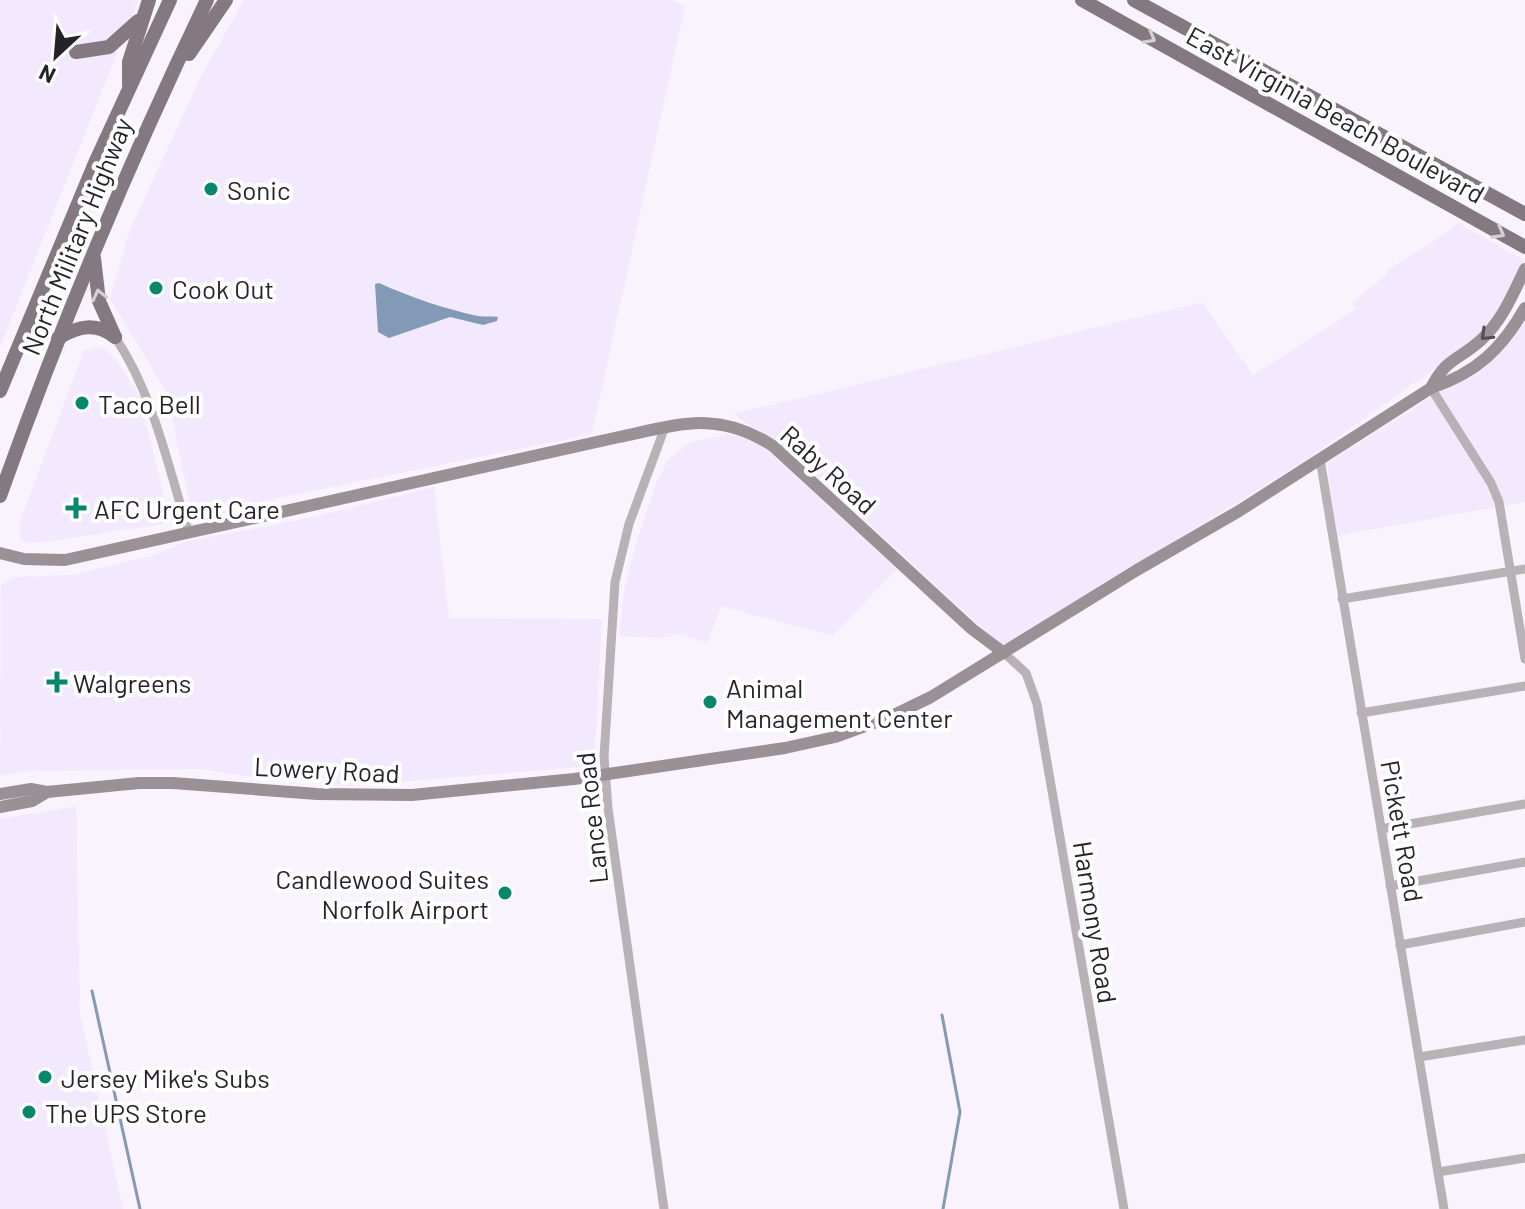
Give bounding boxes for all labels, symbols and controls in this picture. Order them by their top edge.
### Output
north arrow [16,16,96,96]
street label: East Virginia Beach Boulevard [1182,19,1490,209]
one-way arrow [1141,28,1156,44]
text: N [35,60,59,90]
street label: North Military Highway [14,113,138,359]
place label: Sonic [227,174,291,205]
marker: Sonic [202,180,220,198]
one-way arrow [1490,223,1505,239]
place label: Cook Out [172,273,274,304]
marker: Cook Out [147,279,165,297]
one-way arrow [91,289,108,303]
one-way arrow [1481,326,1495,340]
place label: Taco Bell [98,388,201,419]
marker: Taco Bell [73,394,91,412]
street label: Raby Road [775,418,883,520]
place label: AFC Urgent Care [94,493,280,524]
marker: AFC Urgent Care [65,497,87,519]
place label: Walgreens [73,667,191,698]
place label: Animal Management Center [726,672,953,733]
marker: Walgreens [48,673,66,691]
marker: Animal Management Center [701,693,719,711]
street label: Lowery Road [254,750,400,788]
street label: Lance Road [569,751,613,885]
street label: Pickett Road [1375,758,1431,904]
street label: Harmony Road [1068,839,1124,1005]
place label: Candlewood Suites Norfolk Airport [276,863,489,924]
marker: Candlewood Suites Norfolk Airport [496,884,514,902]
place label: Jersey Mike's Subs [61,1062,270,1093]
marker: Jersey Mike's Subs [36,1068,54,1086]
place label: The UPS Store [45,1097,207,1128]
marker: The UPS Store [20,1103,38,1121]

